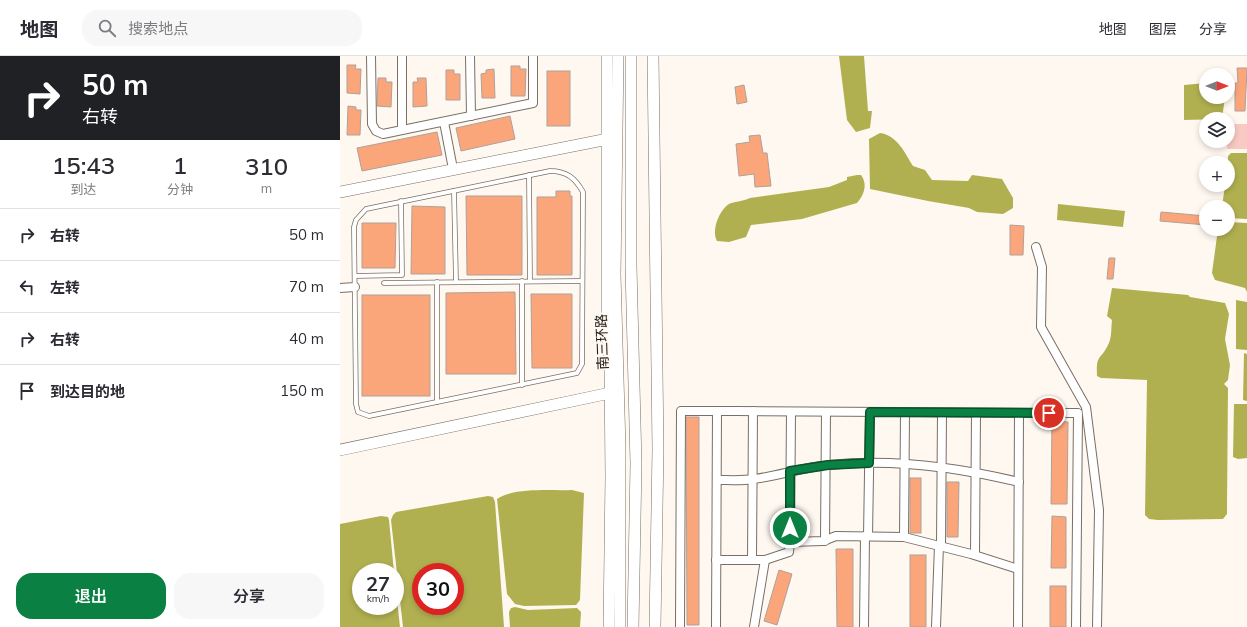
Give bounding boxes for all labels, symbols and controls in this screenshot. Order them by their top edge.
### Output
search box [82,10,362,46]
text: 地图 [20,17,58,41]
icon: search [96,17,118,39]
text: 搜索地点 [128,19,188,38]
text: 地图 [1099,20,1127,38]
text: 图层 [1149,20,1177,38]
text: 分享 [1199,20,1227,38]
text: 50 m [82,67,148,102]
north arrow [1199,68,1235,104]
map controls [1199,68,1235,236]
icon: right [16,72,68,124]
text: 右转 [82,105,118,128]
button: layers [1199,112,1235,148]
text: 15:43 [52,150,115,180]
text: 1 [173,150,187,180]
text: 310 [245,151,288,181]
button: + [1199,156,1235,192]
text: m [261,180,272,196]
text: 到达 [71,181,97,197]
text: 分钟 [167,181,193,197]
button: − [1199,200,1235,236]
icon: right [16,224,38,246]
text: 50 m [289,225,324,244]
text: 右转 [50,226,80,245]
icon: left [16,276,38,298]
text: 70 m [289,277,324,296]
text: 左转 [50,278,80,297]
street label: 南三环路 [592,314,612,370]
icon: right [16,328,38,350]
text: 40 m [289,329,324,348]
text: 右转 [50,330,80,349]
icon: arrive [16,380,38,402]
text: 150 m [280,381,324,400]
text: 到达目的地 [50,382,125,401]
pin [1032,396,1066,430]
icon: arrive [1038,402,1060,424]
position arrow [769,507,811,549]
speed limit sign: 30 [412,563,464,615]
text: 27 [366,571,390,596]
button: 退出 [16,573,166,619]
button: 分享 [174,573,324,619]
text: km/h [367,592,389,605]

